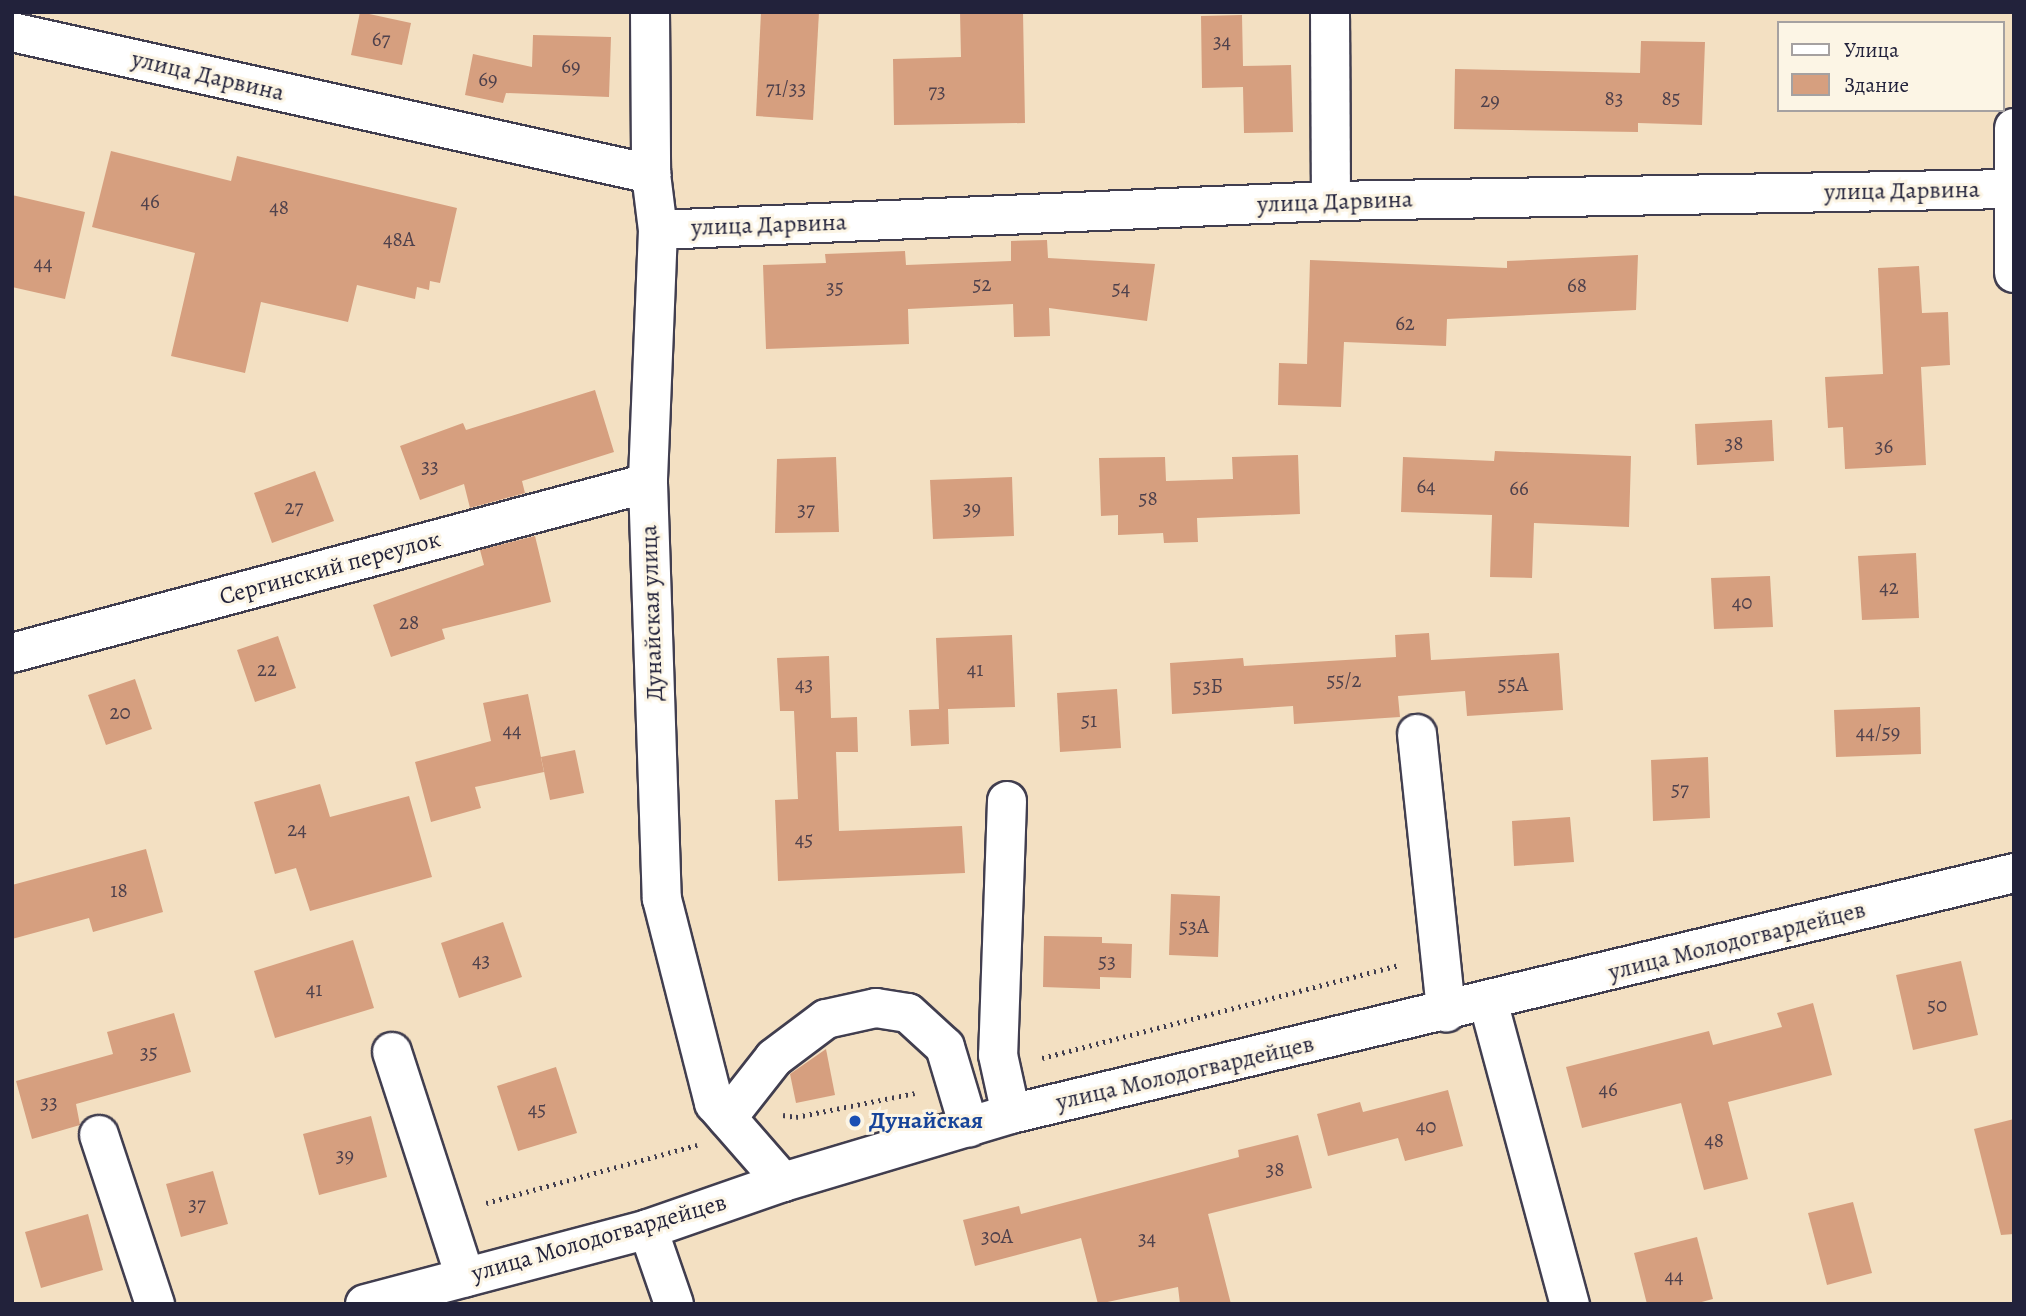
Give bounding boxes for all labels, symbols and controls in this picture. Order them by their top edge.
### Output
legend [1778,21,2005,112]
house number: 67 [372,26,390,52]
house number: 34 [1213,28,1231,54]
text: Улица [1844,36,1899,64]
street label: улица Дарвина [129,44,287,108]
house number: 69 [561,53,581,79]
house number: 69 [478,66,498,92]
text: Здание [1844,71,1909,99]
house number: 71/33 [766,75,806,101]
house number: 73 [928,78,946,104]
house number: 83 [1605,85,1623,111]
house number: 85 [1661,85,1681,111]
house number: 29 [1480,87,1500,113]
street label: улица Дарвина [1824,175,1980,207]
street label: улица Дарвина [1257,185,1413,219]
house number: 46 [140,188,160,214]
house number: 48 [269,194,289,220]
street label: улица Дарвина [691,208,847,242]
house number: 48А [383,226,415,252]
house number: 44 [33,250,53,276]
house number: 52 [972,271,992,297]
house number: 68 [1567,272,1587,298]
house number: 35 [826,274,844,300]
house number: 54 [1112,275,1130,301]
house number: 62 [1395,310,1415,336]
house number: 38 [1725,430,1743,456]
house number: 36 [1875,433,1893,459]
house number: 33 [421,453,439,479]
house number: 64 [1416,473,1436,499]
house number: 66 [1509,475,1529,501]
house number: 58 [1138,485,1158,511]
house number: 27 [285,494,303,520]
house number: 39 [963,495,981,521]
house number: 37 [797,496,815,522]
street label: Дунайская улица [635,524,669,702]
street label: Сергинский переулок [216,525,444,611]
house number: 42 [1879,574,1899,600]
house number: 40 [1732,589,1752,615]
house number: 28 [399,609,419,635]
house number: 22 [257,656,277,682]
house number: 41 [967,656,983,682]
house number: 55/2 [1327,667,1361,693]
house number: 43 [795,671,813,697]
house number: 55А [1498,671,1528,697]
house number: 53Б [1193,673,1223,699]
house number: 20 [109,699,131,725]
house number: 51 [1081,707,1097,733]
house number: 44 [502,717,522,743]
house number: 44/59 [1856,719,1900,745]
house number: 57 [1671,776,1689,802]
house number: 24 [287,816,307,842]
house number: 45 [795,826,813,852]
house number: 18 [110,877,128,903]
street label: улица Молодогвардейцев [1606,895,1868,987]
house number: 53А [1179,913,1209,939]
house number: 43 [472,947,490,973]
house number: 53 [1098,948,1116,974]
house number: 41 [306,976,322,1002]
house number: 50 [1927,992,1947,1018]
street label: улица Молодогвардейцев [1053,1029,1317,1117]
house number: 35 [140,1039,158,1065]
house number: 46 [1598,1076,1618,1102]
house number: 33 [40,1089,58,1115]
house number: 45 [528,1096,546,1122]
place label: Дунайская [869,1107,983,1135]
marker: Дунайская [847,1113,863,1129]
house number: 40 [1416,1113,1436,1139]
house number: 48 [1704,1127,1724,1153]
house number: 39 [336,1142,354,1168]
house number: 38 [1266,1156,1284,1182]
street label: улица Молодогвардейцев [468,1188,730,1288]
house number: 37 [188,1191,206,1217]
house number: 30А [981,1223,1013,1249]
house number: 34 [1138,1225,1156,1251]
house number: 44 [1664,1263,1684,1289]

